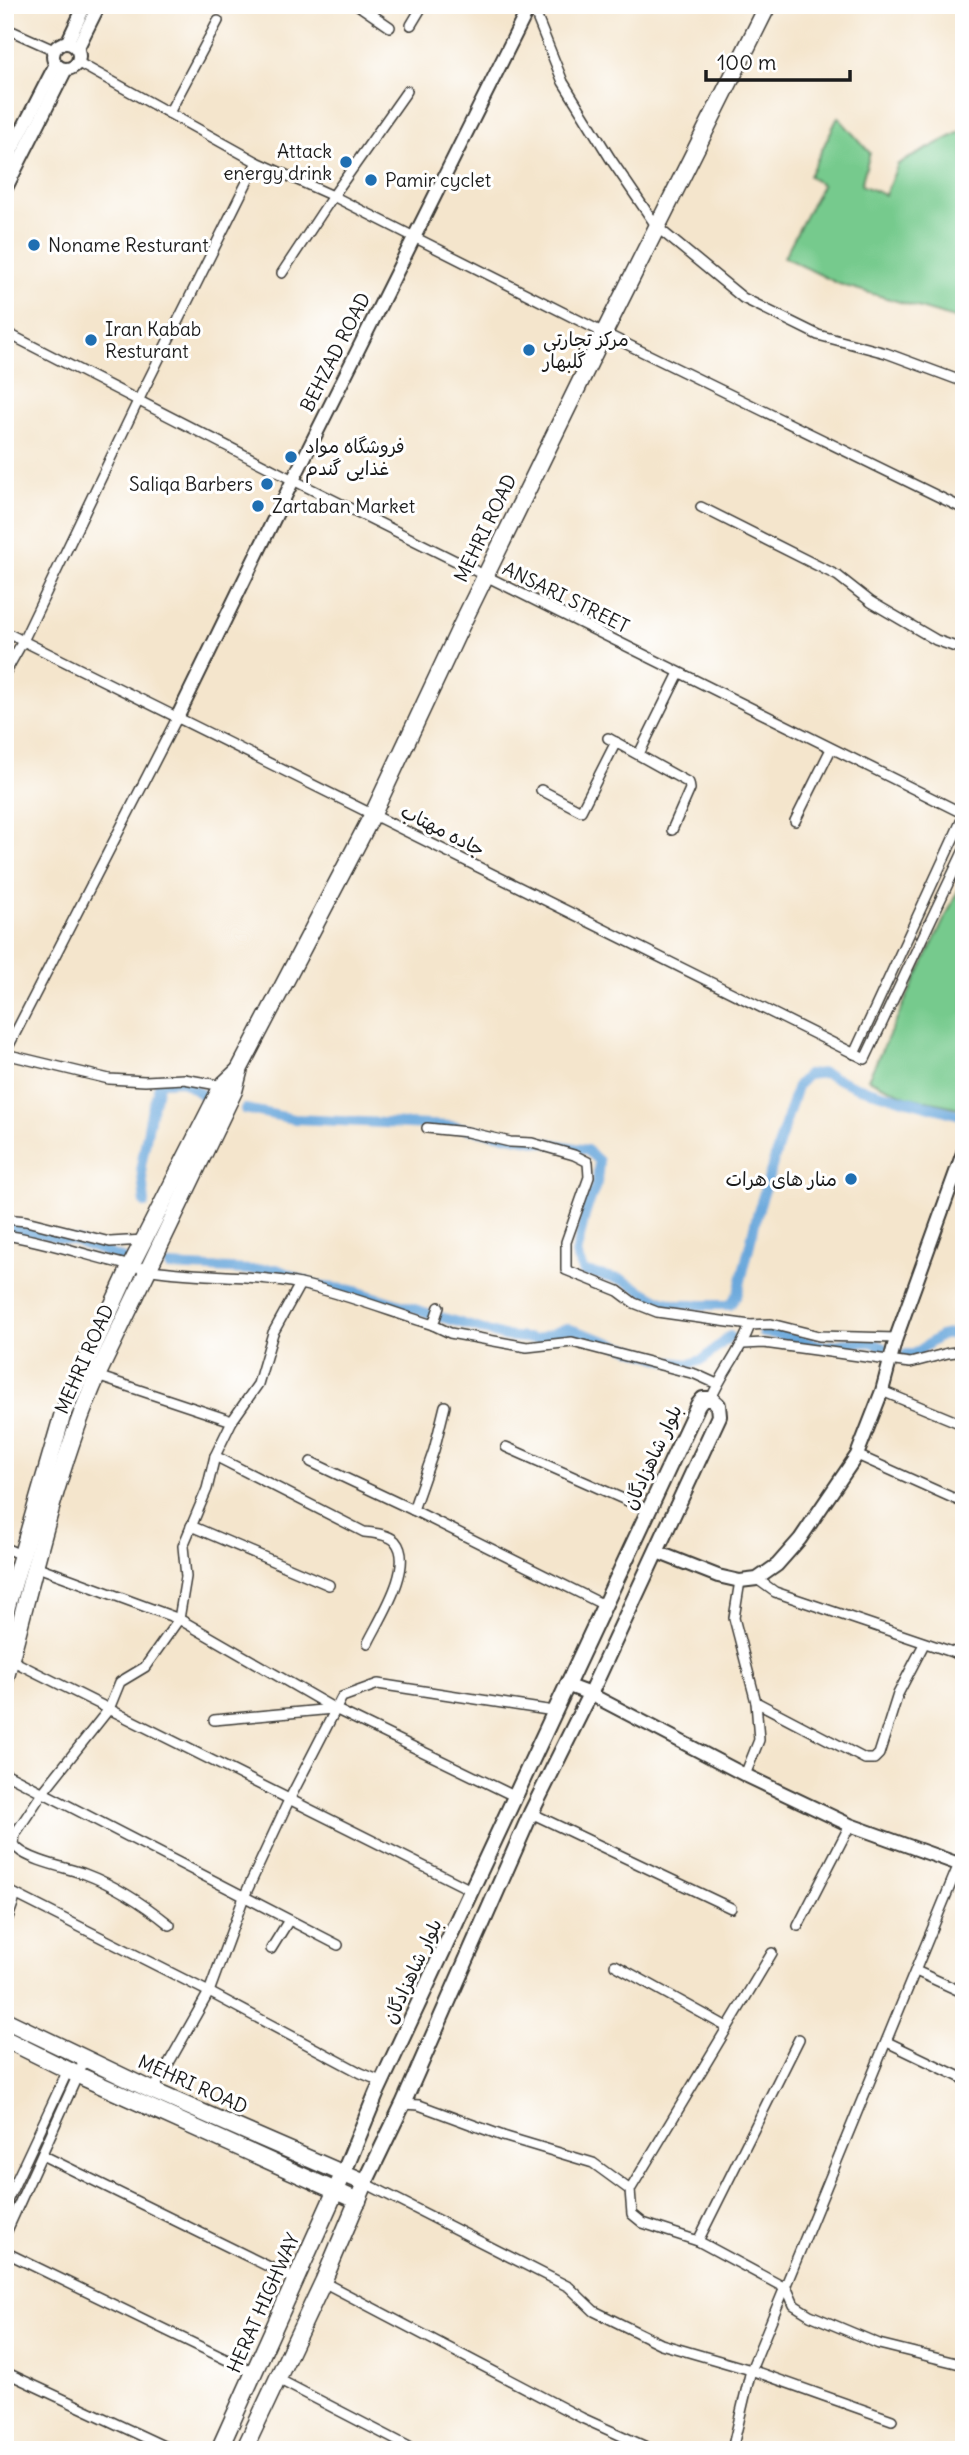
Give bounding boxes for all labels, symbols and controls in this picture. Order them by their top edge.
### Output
scale bar [706,38,850,82]
text: 100 m [717,49,776,76]
place label: Attack energy drink [223,139,332,185]
marker: Attack energy drink [338,154,354,170]
place label: Pamir cyclet [385,168,491,192]
marker: Pamir cyclet [363,172,379,188]
place label: Noname Resturant [48,233,209,257]
marker: Noname Resturant [26,237,42,253]
street label: BEHZAD ROAD [295,288,375,416]
place label: Iran Kabab Resturant [105,317,201,363]
place label: مرکز تجارتی گلبهار [541,327,629,373]
marker: Iran Kabab Resturant [83,332,99,348]
marker: مرکز تجارتی گلبهار [521,342,537,358]
place label: فروشگاه مواد غذایی گندم [305,434,405,483]
marker: فروشگاه مواد غذایی گندم [283,449,299,465]
street label: MEHRI ROAD [448,470,522,586]
place label: Saliqa Barbers [129,472,253,496]
marker: Saliqa Barbers [259,476,275,492]
place label: Zartaban Market [272,494,415,518]
marker: Zartaban Market [250,498,266,514]
street label: ANSARI STREET [499,556,633,638]
street label: جاده مهتاب [397,799,489,861]
place label: منار های هرات [725,1167,837,1191]
marker: منار های هرات [843,1171,859,1187]
street label: MEHRI ROAD [49,1300,119,1418]
street label: بلوار شاهزادگان [617,1401,687,1513]
street label: بلوار شاهزادگان [377,1915,447,2027]
street label: MEHRI ROAD [134,2049,252,2119]
street label: HERAT HIGHWAY [221,2229,305,2377]

